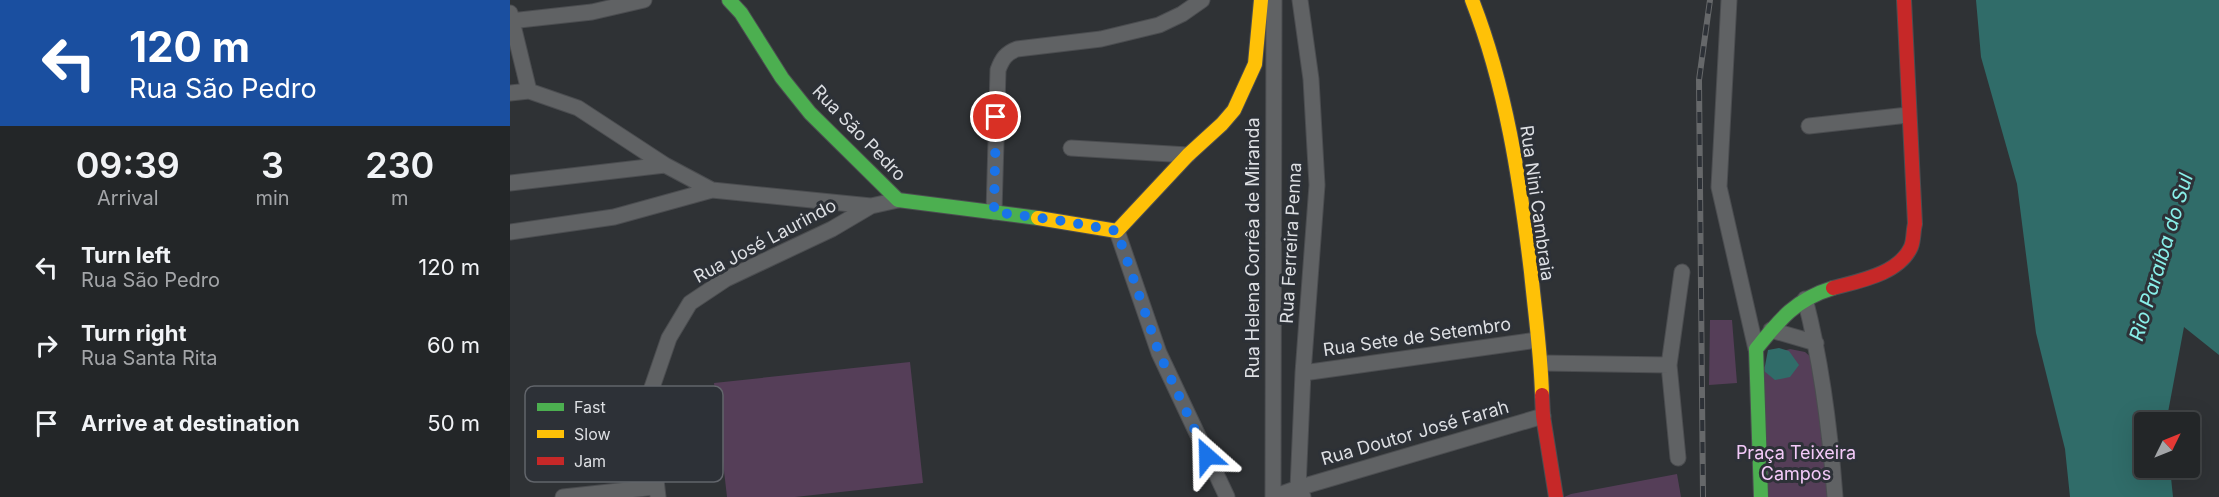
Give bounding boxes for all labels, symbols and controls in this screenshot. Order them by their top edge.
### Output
text: 120 m [129,21,250,72]
icon: left [30,24,108,102]
text: Rua São Pedro [129,72,317,105]
street label: Rua São Pedro [808,80,910,185]
pin [970,91,1021,142]
icon: arrive [979,100,1012,133]
street label: Rua Helena Corrêa de Miranda [1242,117,1263,379]
street label: Rua Nini Cambraia [1516,124,1559,282]
text: 09:39 [76,143,180,187]
text: 3 [261,143,284,187]
text: 230 [365,143,434,187]
street label: Rua Ferreira Penna [1276,162,1305,324]
water label: Rio Paraíba do Sul [2124,170,2198,344]
text: Arrival [97,186,158,210]
text: min [255,186,290,210]
text: m [391,186,409,210]
street label: Rua José Laurindo [690,194,840,287]
text: Turn left [81,242,171,268]
icon: left [30,251,63,284]
text: 120 m [418,254,480,280]
text: Rua São Pedro [81,268,220,292]
street label: Rua Sete de Setembro [1322,313,1512,360]
text: Turn right [81,320,187,346]
icon: right [30,329,63,362]
text: 60 m [427,332,480,358]
text: Rua Santa Rita [81,346,218,370]
legend [525,386,723,482]
street label: Rua Doutor José Farah [1319,396,1511,469]
text: Fast [574,397,606,417]
icon: arrive [30,407,63,440]
text: Arrive at destination [81,410,300,436]
text: 50 m [427,410,480,436]
north arrow [2134,412,2200,478]
map controls [2134,412,2200,478]
text: Slow [574,424,611,444]
position arrow [1175,424,1239,488]
park label: Praça Teixeira Campos [1736,442,1856,484]
text: Jam [574,451,606,471]

